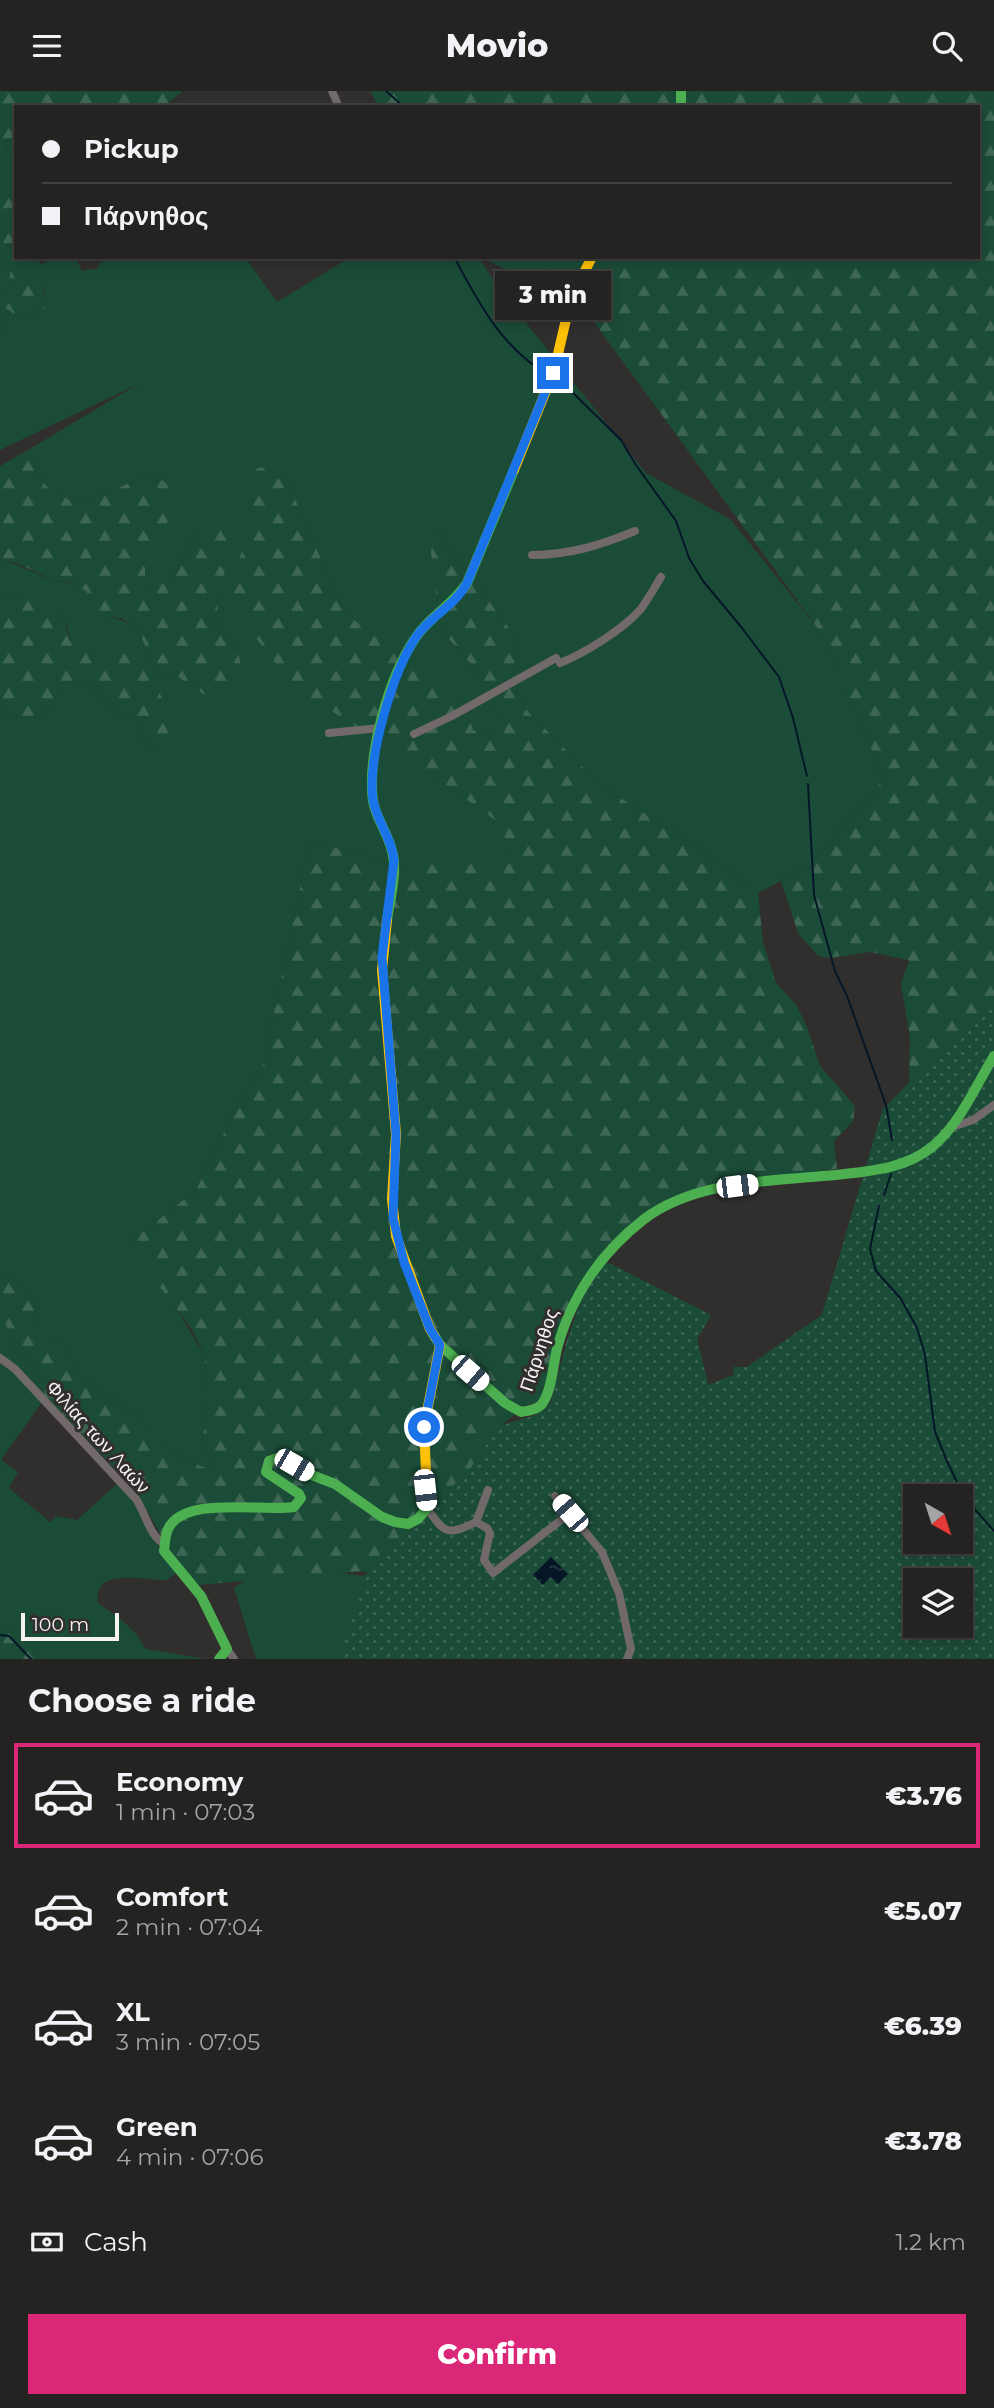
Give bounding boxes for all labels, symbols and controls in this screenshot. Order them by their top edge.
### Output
text: Movio [446,26,548,65]
icon: menu [28,27,66,65]
icon: search [928,27,966,65]
text: Pickup [84,133,179,165]
text: Πάρνηθος [84,200,209,232]
callout: 3 min [495,271,611,321]
text: 3 min [519,281,587,309]
route end [537,357,569,389]
car [715,1173,760,1199]
street label: Πάρνηθος [515,1306,563,1394]
car [448,1351,493,1395]
street label: Φιλίας των Λαών [41,1376,155,1498]
route start [408,1411,440,1443]
car [271,1445,318,1485]
car [413,1468,438,1512]
north arrow [903,1484,973,1554]
map controls [903,1484,973,1638]
car [549,1490,592,1536]
button: layers [903,1568,973,1638]
scale bar [21,1610,119,1642]
text: 100 m [32,1613,89,1636]
text: Choose a ride [28,1681,256,1720]
icon: car [32,1764,95,1827]
text: Economy [116,1766,243,1798]
text: €3.76 [885,1780,962,1812]
text: 1 min · 07:03 [116,1798,255,1826]
icon: car [32,1879,95,1942]
text: Comfort [116,1881,228,1913]
text: €5.07 [884,1895,962,1927]
text: 2 min · 07:04 [116,1913,263,1941]
icon: car [32,1994,95,2057]
text: XL [116,1996,150,2028]
text: €6.39 [884,2010,962,2042]
text: 3 min · 07:05 [116,2028,260,2056]
icon: car [32,2109,95,2172]
text: Green [116,2111,198,2143]
text: €3.78 [885,2125,962,2157]
text: 4 min · 07:06 [116,2143,263,2171]
icon: cash [28,2223,66,2261]
text: Cash [84,2226,148,2258]
text: 1.2 km [896,2228,966,2256]
button: Confirm [28,2314,966,2394]

